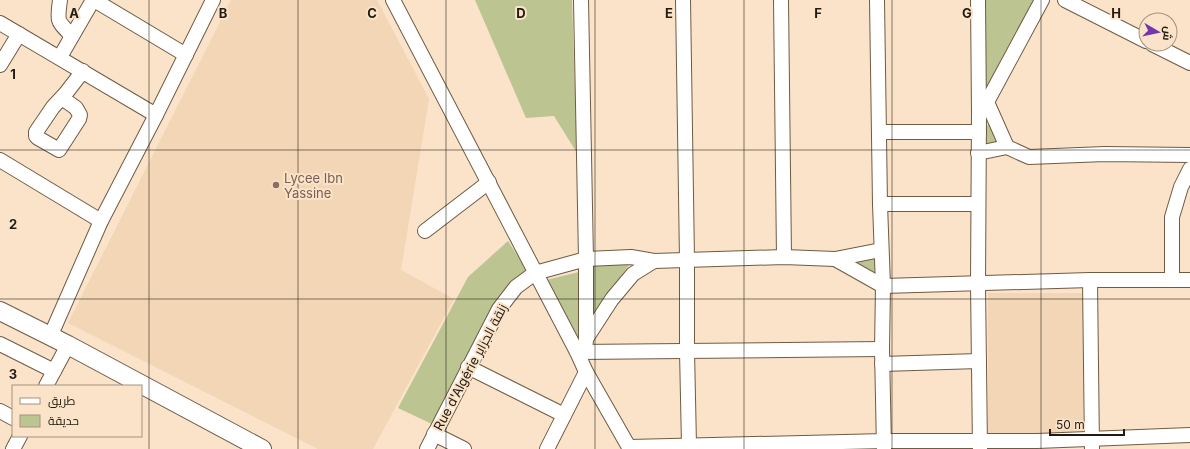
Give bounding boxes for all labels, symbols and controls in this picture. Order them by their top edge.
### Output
text: A [69,5,79,21]
text: B [219,5,228,21]
text: C [367,5,377,21]
text: D [516,5,526,21]
text: E [665,5,673,21]
text: F [814,5,822,21]
text: G [962,5,972,21]
text: H [1111,5,1121,21]
north arrow [1138,12,1178,52]
text: ش [1160,25,1176,42]
text: 1 [10,66,16,82]
place label: Lycee Ibn Yassine [284,170,343,201]
marker: Lycee Ibn Yassine [271,180,281,190]
text: 2 [9,216,17,232]
street label: Rue d'Algérie زنقة الجزاير [430,301,510,433]
text: 3 [9,366,17,382]
legend [12,385,142,437]
text: طريق [48,393,76,408]
scale bar [1050,411,1124,437]
text: حديقة [48,413,79,428]
text: 50 m [1056,417,1085,432]

